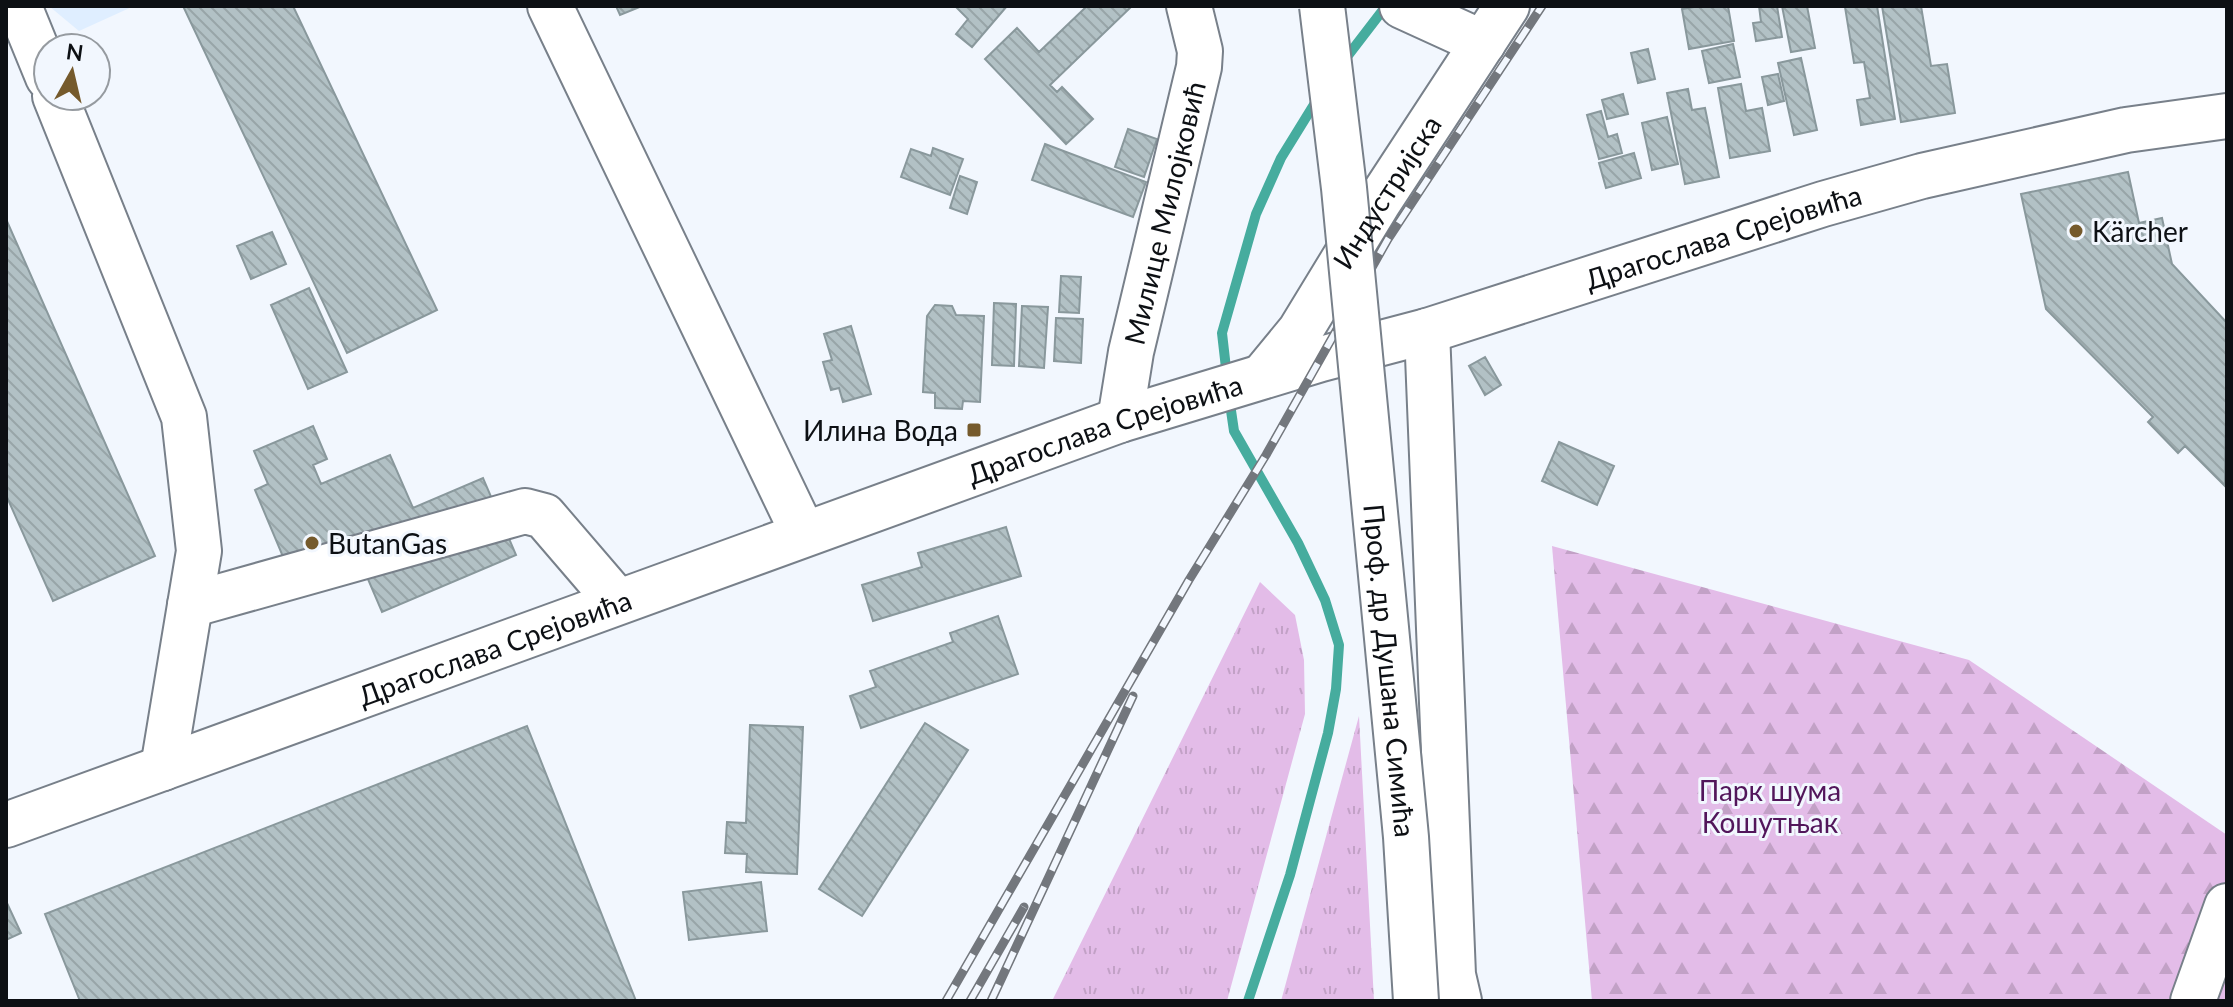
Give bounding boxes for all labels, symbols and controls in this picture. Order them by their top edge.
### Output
north arrow [32,32,112,112]
text: N [65,37,85,66]
street label: Милице Милојковић [1116,78,1212,348]
street label: Индустријска [1325,109,1448,275]
street label: Драгослава Срејовића [1581,177,1865,296]
place label: Kärcher [2092,214,2188,248]
marker: Kärcher [2067,222,2085,240]
street label: Драгослава Срејовића [962,367,1246,491]
place label: Илина Вода [803,413,958,447]
marker: Илина Вода [965,421,983,439]
street label: Проф. др Душана Симића [1357,502,1423,839]
place label: ButanGas [328,526,447,560]
marker: ButanGas [303,534,321,552]
street label: Драгослава Срејовића [353,582,636,713]
park label: Парк шума Кошутњак [1699,773,1841,839]

